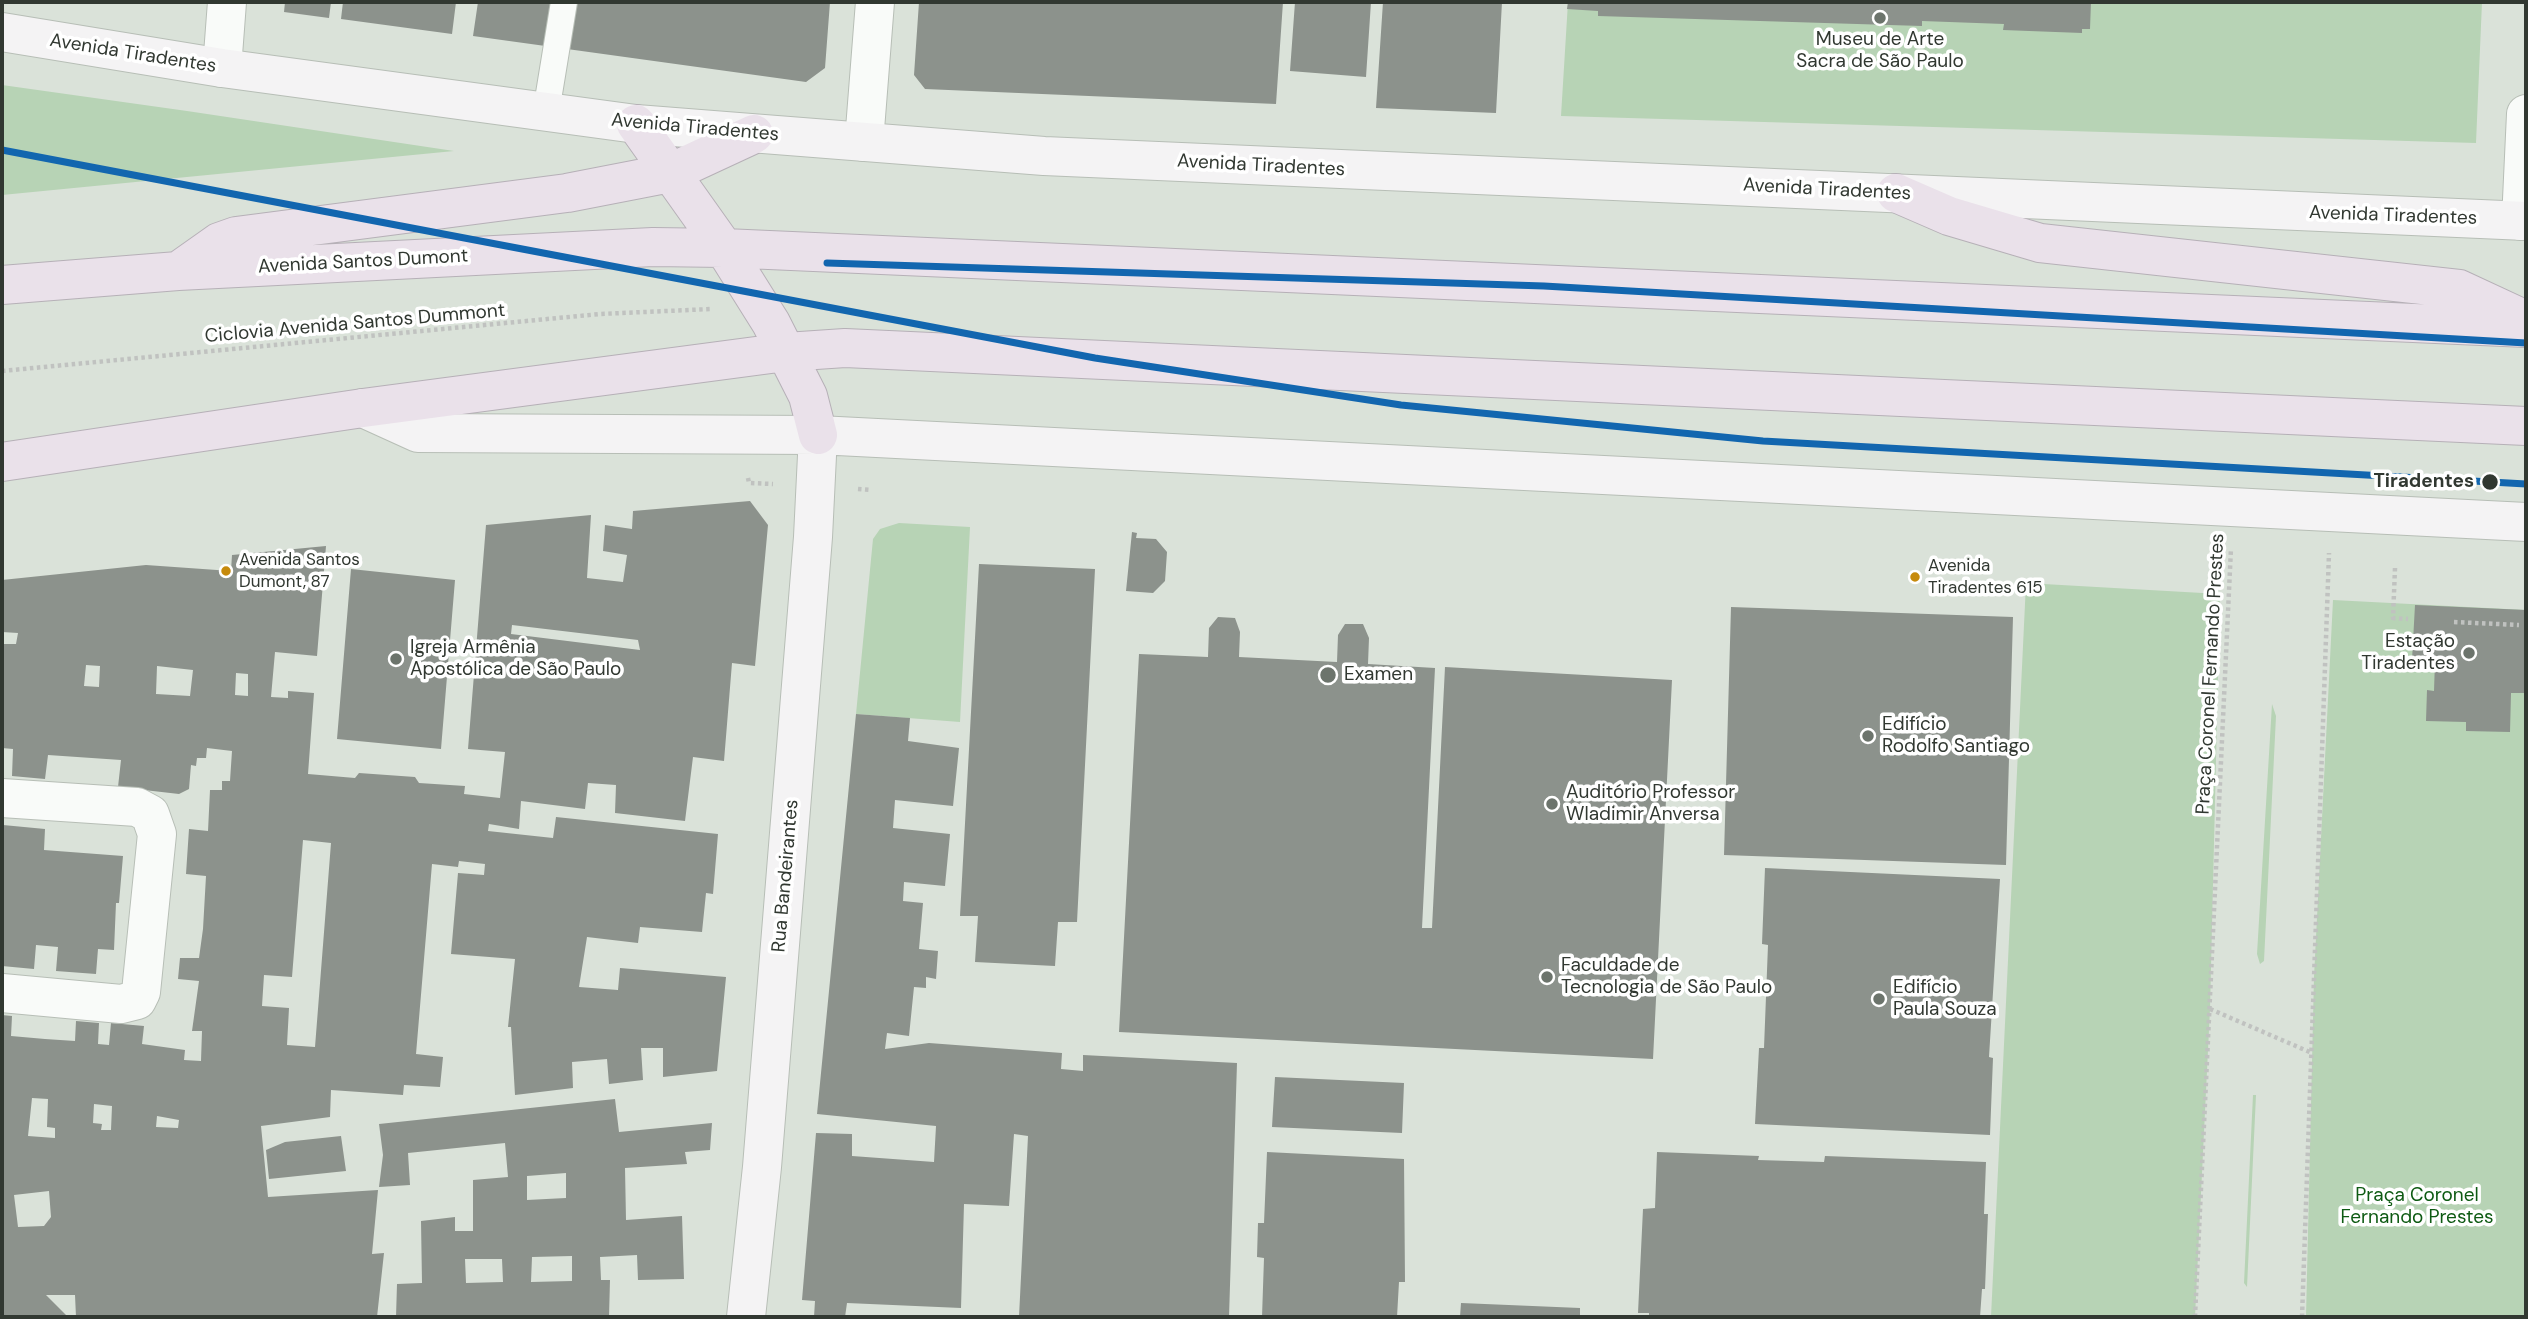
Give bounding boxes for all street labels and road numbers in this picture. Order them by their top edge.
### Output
street label: Avenida Tiradentes [48,30,218,78]
street label: Avenida Tiradentes [610,109,780,147]
street label: Avenida Tiradentes [1176,150,1346,182]
street label: Avenida Tiradentes [1742,174,1912,206]
street label: Avenida Tiradentes [2308,202,2478,230]
street label: Avenida Santos Dumont [257,245,469,279]
street label: Ciclovia Avenida Santos Dummont [204,300,506,348]
street label: Praça Coronel Fernando Prestes [2192,533,2230,815]
street label: Rua Bandeirantes [768,799,804,953]

